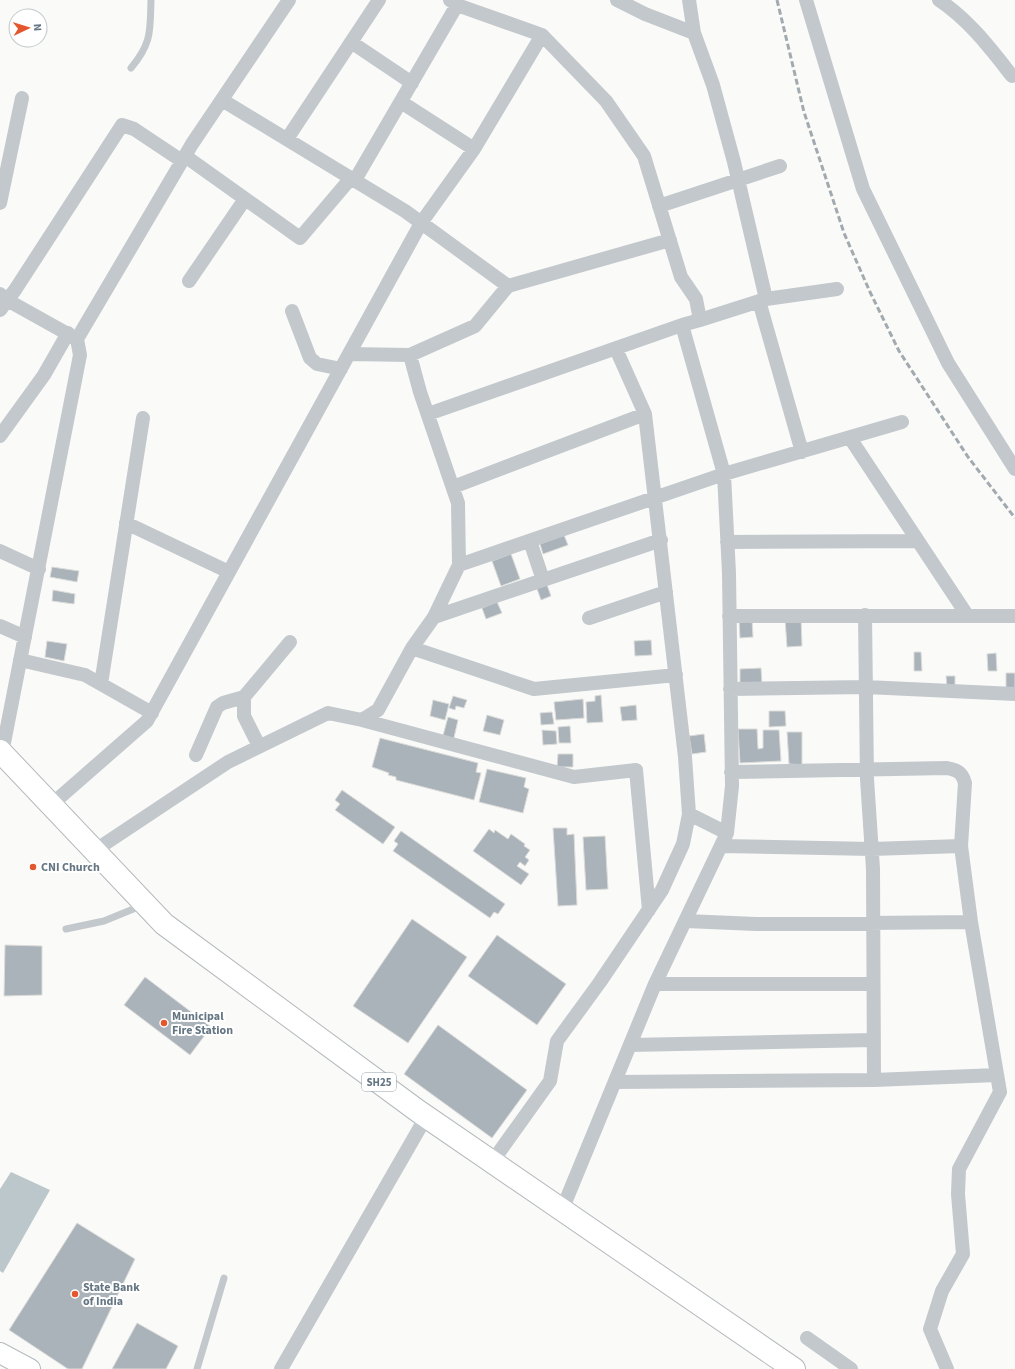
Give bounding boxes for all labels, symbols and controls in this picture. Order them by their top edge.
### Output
north arrow [8,8,48,48]
text: N [30,23,45,32]
place label: CNI Church [41,859,100,876]
marker: CNI Church [28,862,38,872]
place label: Municipal Fire Station [172,1008,233,1039]
marker: Municipal Fire Station [159,1018,169,1028]
road number: SH25 [362,1073,396,1091]
place label: State Bank of India [83,1279,140,1310]
marker: State Bank of India [70,1289,80,1299]

